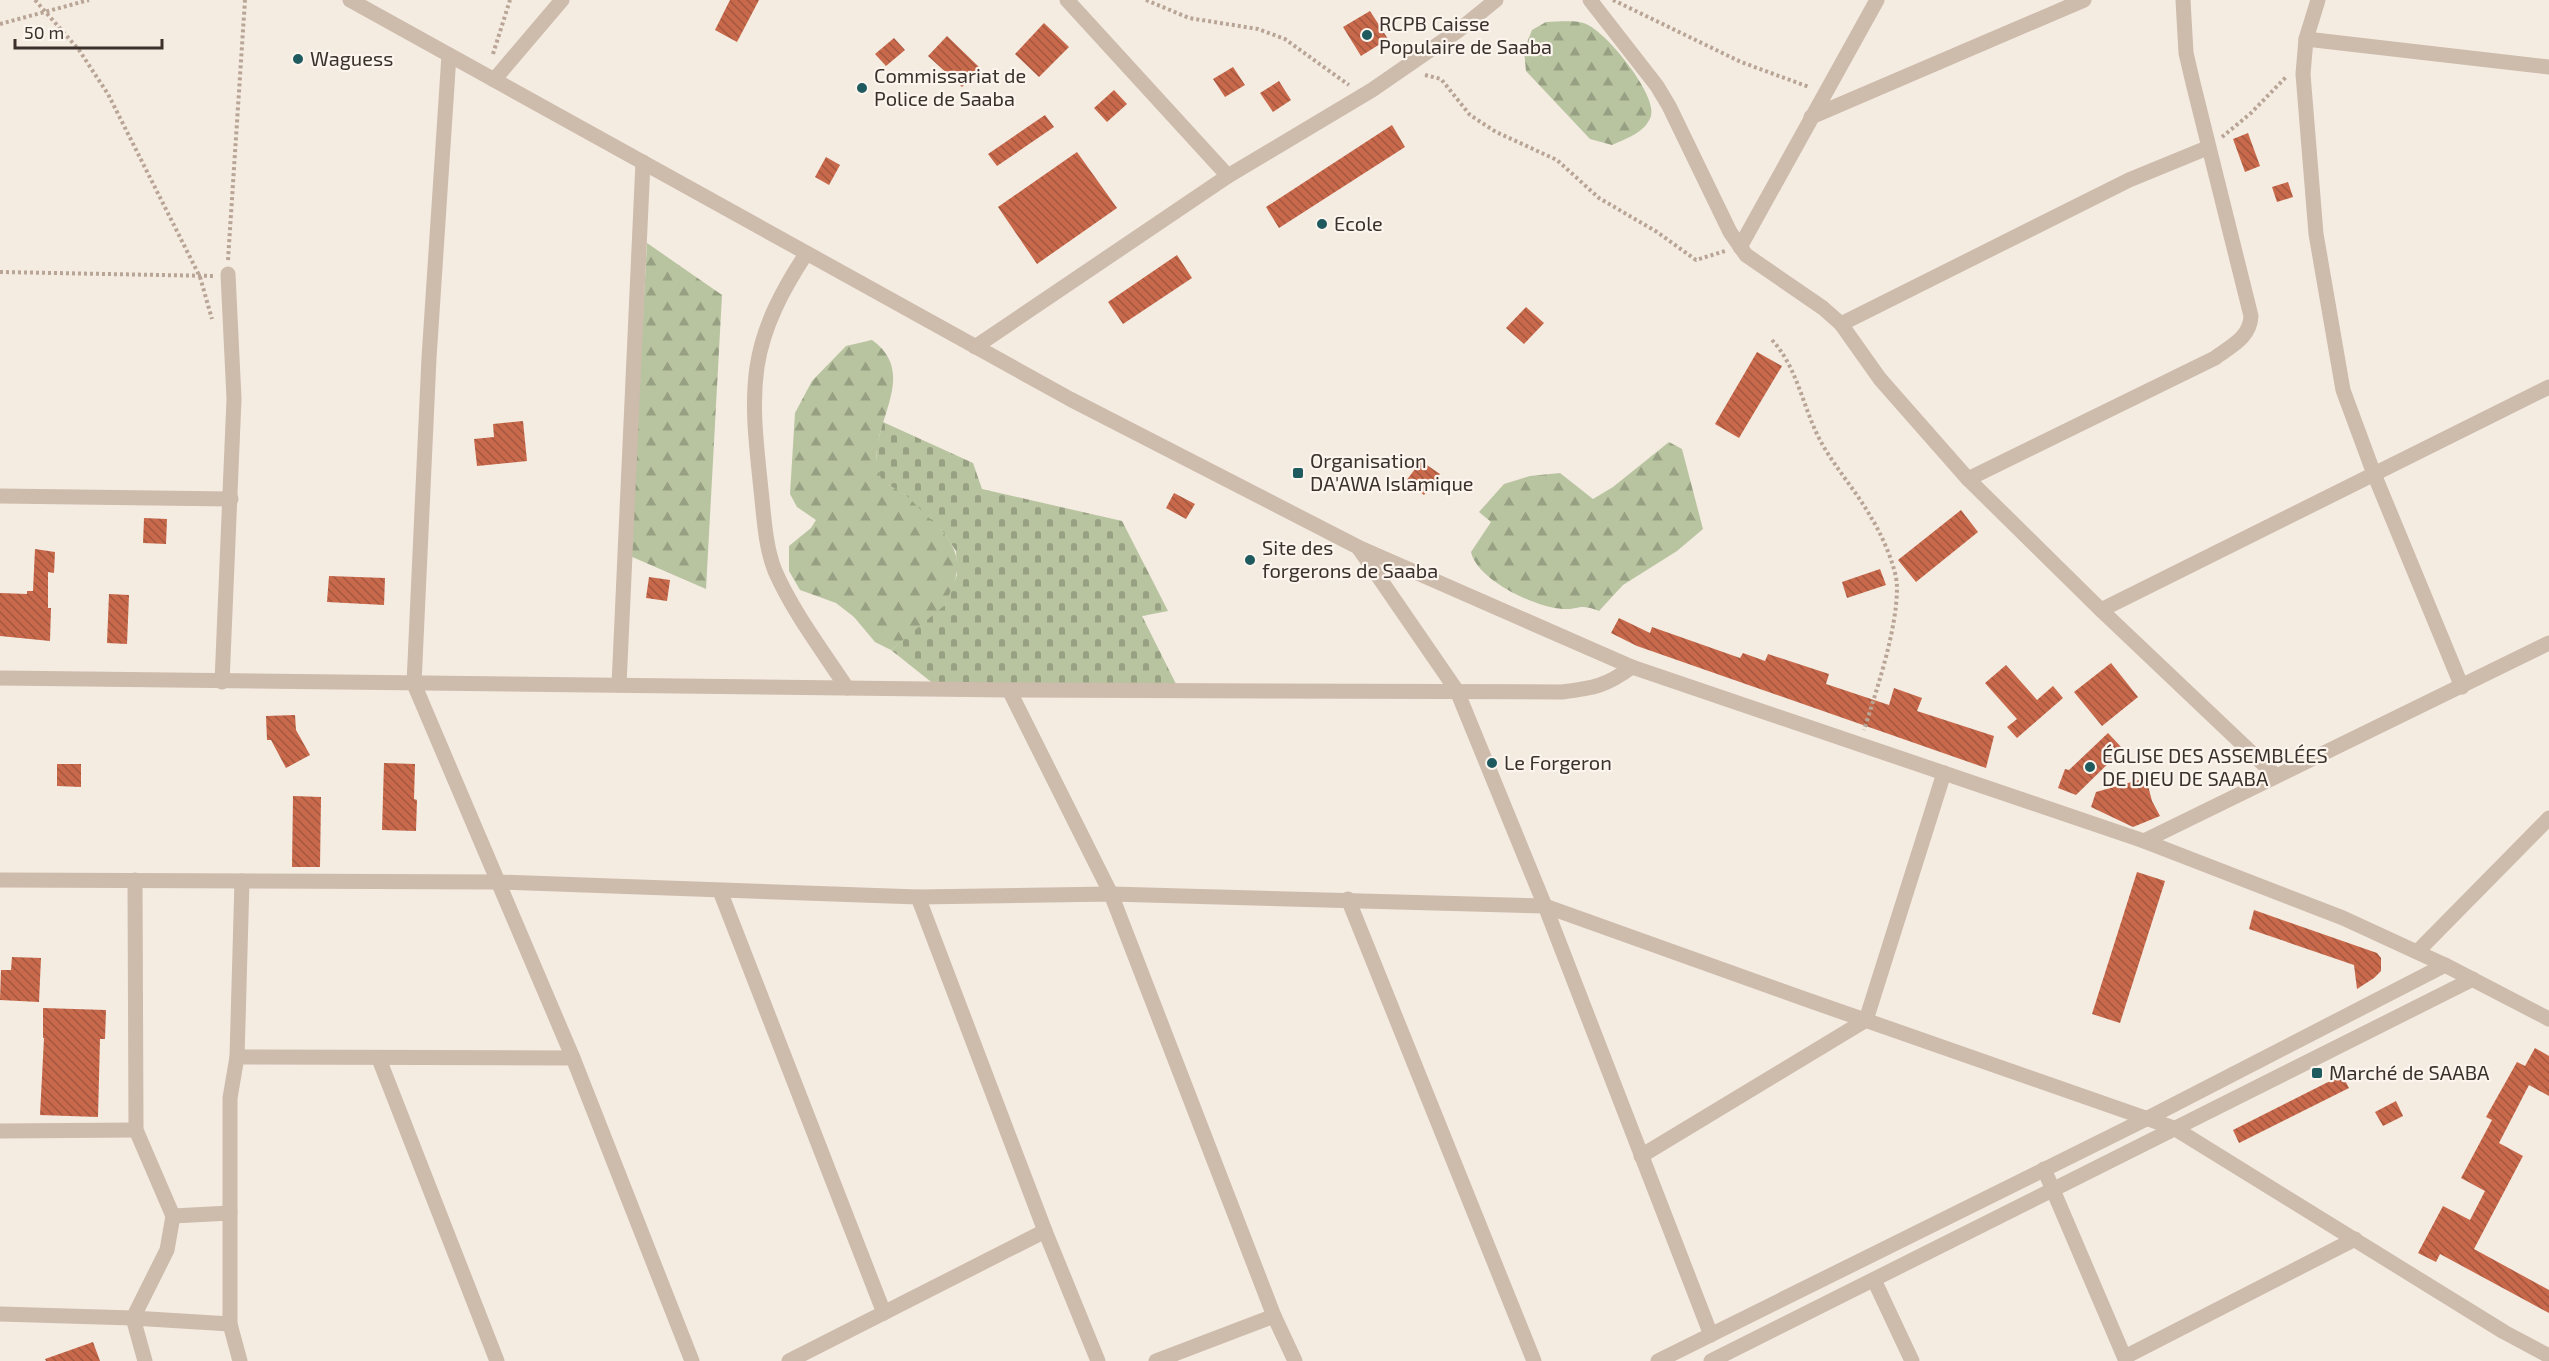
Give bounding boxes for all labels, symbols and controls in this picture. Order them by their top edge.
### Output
place label: RCPB Caisse Populaire de Saaba [1379,11,1552,58]
scale bar [15,12,162,50]
text: 50 m [24,21,64,43]
marker: RCPB Caisse Populaire de Saaba [1360,28,1374,42]
place label: Waguess [310,46,393,70]
marker: Waguess [291,52,305,66]
place label: Commissariat de Police de Saaba [874,63,1026,110]
marker: Commissariat de Police de Saaba [855,81,869,95]
place label: Ecole [1334,211,1383,235]
marker: Ecole [1315,217,1329,231]
place label: Organisation DA'AWA Islamique [1310,448,1474,495]
marker: Organisation DA'AWA Islamique [1291,466,1305,480]
place label: Site des forgerons de Saaba [1262,535,1438,582]
marker: Site des forgerons de Saaba [1243,553,1257,567]
place label: ÉGLISE DES ASSEMBLÉES DE DIEU DE SAABA [2102,743,2328,790]
place label: Le Forgeron [1504,750,1612,774]
marker: Le Forgeron [1485,756,1499,770]
marker: ÉGLISE DES ASSEMBLÉES DE DIEU DE SAABA [2083,760,2097,774]
place label: Marché de SAABA [2329,1060,2490,1084]
marker: Marché de SAABA [2310,1066,2324,1080]

